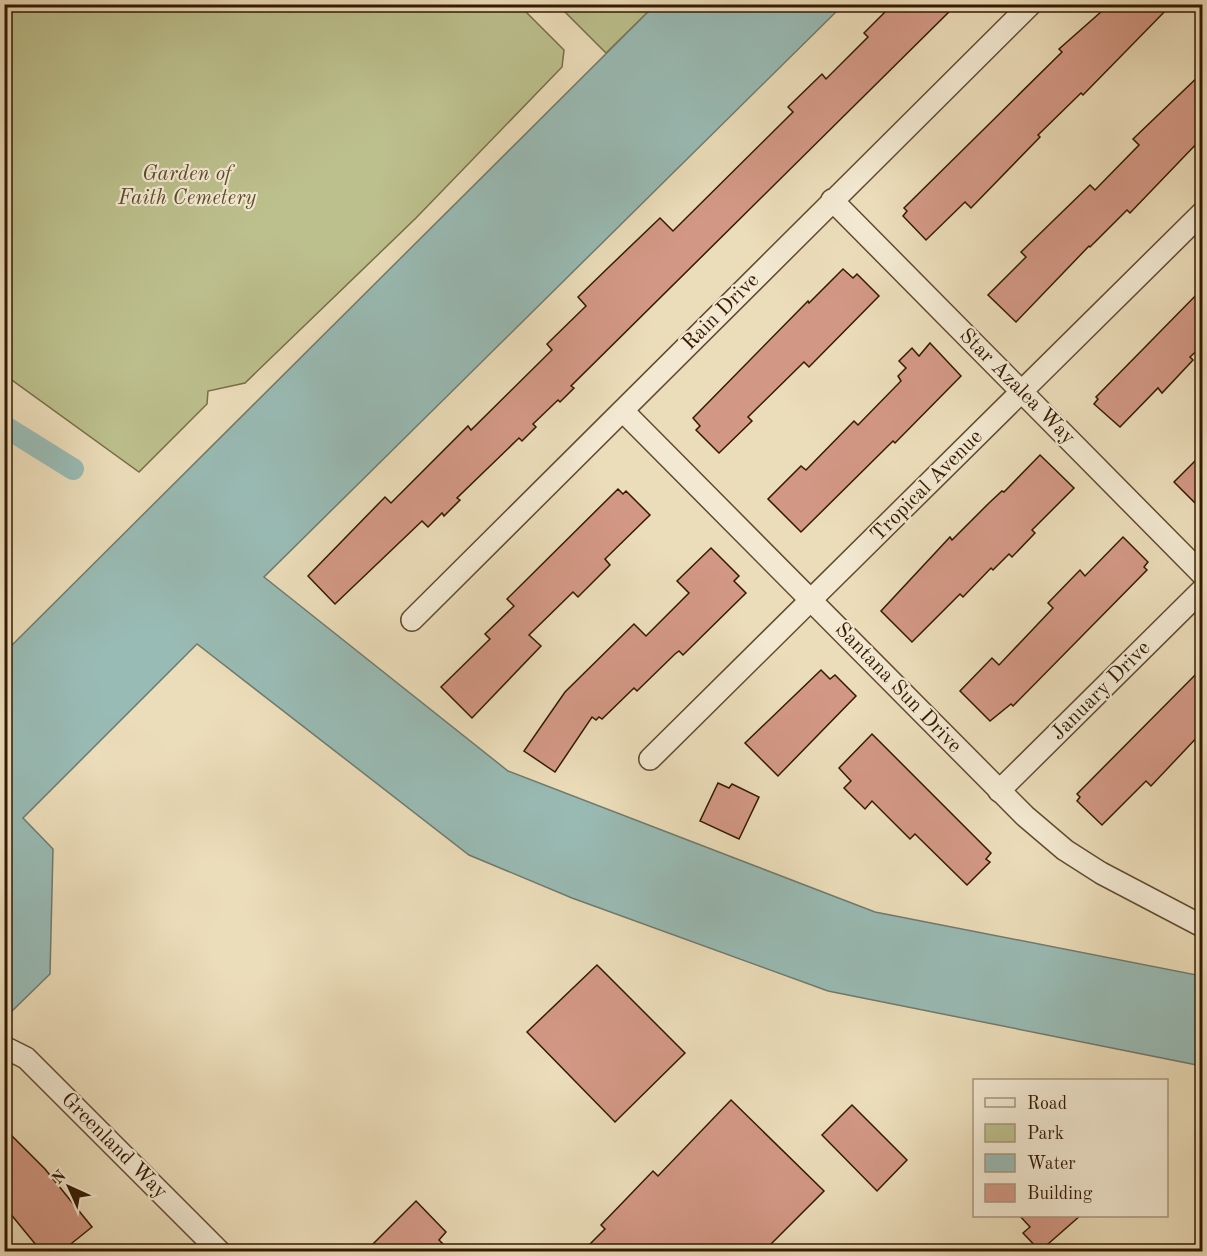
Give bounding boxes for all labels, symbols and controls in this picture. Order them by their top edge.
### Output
park label: Garden of Faith Cemetery [117,164,256,209]
street label: Rain Drive [679,270,763,354]
street label: Star Azalea Way [955,325,1079,449]
street label: Tropical Avenue [867,426,987,546]
street label: Santana Sun Drive [831,619,965,757]
street label: January Drive [1047,637,1155,745]
legend [973,1079,1168,1217]
street label: Greenland Way [57,1089,171,1203]
text: Road [1027,1095,1067,1113]
text: Park [1027,1125,1064,1143]
text: Water [1027,1155,1076,1173]
north arrow [39,1157,99,1217]
text: N [50,1167,70,1188]
text: Building [1027,1185,1093,1203]

